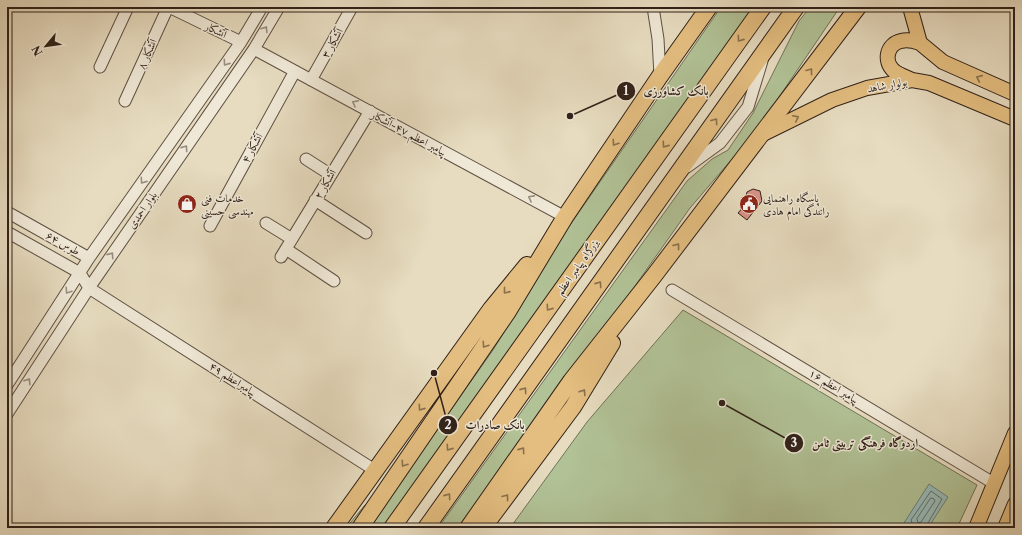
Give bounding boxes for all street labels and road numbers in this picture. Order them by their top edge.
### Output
street label: آتشکار [202,18,231,42]
street label: آتشکار ۳ [318,24,347,60]
street label: آتشکار ۸ [134,35,161,71]
street label: بولوار شاهد [866,74,908,96]
street label: پیامبر اعظم ۴۷-آتشکار [366,107,449,162]
street label: آتشکار ۴ [238,129,267,165]
street label: آتشکار ۲ [311,165,340,201]
street label: بلوار احمدی [124,189,160,231]
street label: طوس ۶۴ [44,228,82,258]
street label: بزرگراه پیامبر اعظم [553,236,605,300]
street label: پیامبراعظم ۴۹ [205,359,259,403]
street label: پیامبر اعظم ۱۶ [804,366,862,410]

